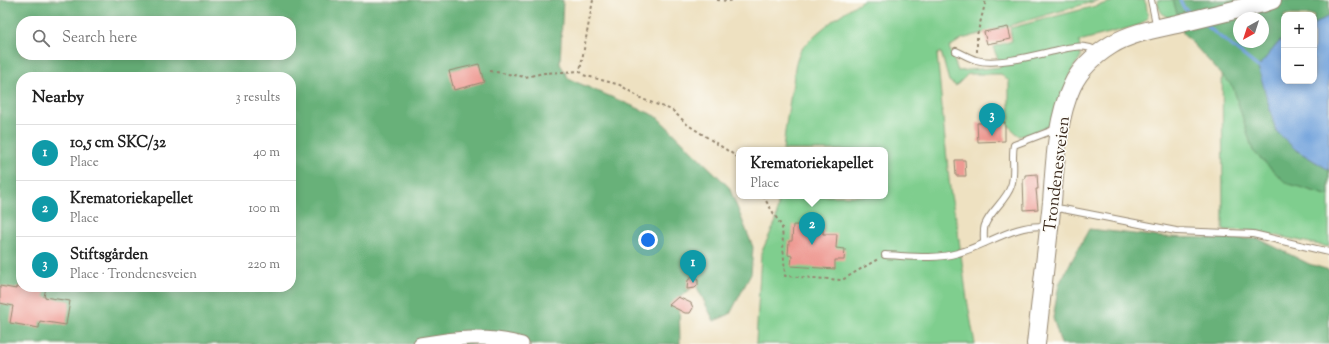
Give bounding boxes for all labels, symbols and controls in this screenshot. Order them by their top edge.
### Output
north arrow [1233,12,1269,48]
map controls [1281,12,1317,84]
button: + [1281,12,1317,48]
search box [16,16,296,60]
icon: search [30,27,52,49]
text: Search here [62,28,137,49]
button: − [1281,48,1317,84]
text: Nearby [32,86,84,110]
text: 3 results [235,89,280,107]
pin: 3 [979,103,1005,136]
street label: Trondenesveien [1039,115,1077,234]
text: 10,5 cm SKC/32 [70,133,166,154]
text: 1 [43,144,47,162]
text: 40 m [253,144,280,162]
popup [736,147,888,199]
text: Place [70,154,99,172]
text: Krematoriekapellet [751,154,873,175]
text: Place [751,175,779,193]
text: Krematoriekapellet [70,189,193,210]
text: 2 [42,200,48,218]
text: 100 m [248,200,280,218]
text: Place [70,210,99,228]
pin: 2 [799,212,825,245]
your location [638,230,658,250]
text: Stiftsgården [70,245,148,266]
pin: 1 [680,250,706,283]
text: 3 [42,256,48,274]
text: 220 m [247,256,280,274]
text: Place · Trondenesveien [70,266,197,284]

